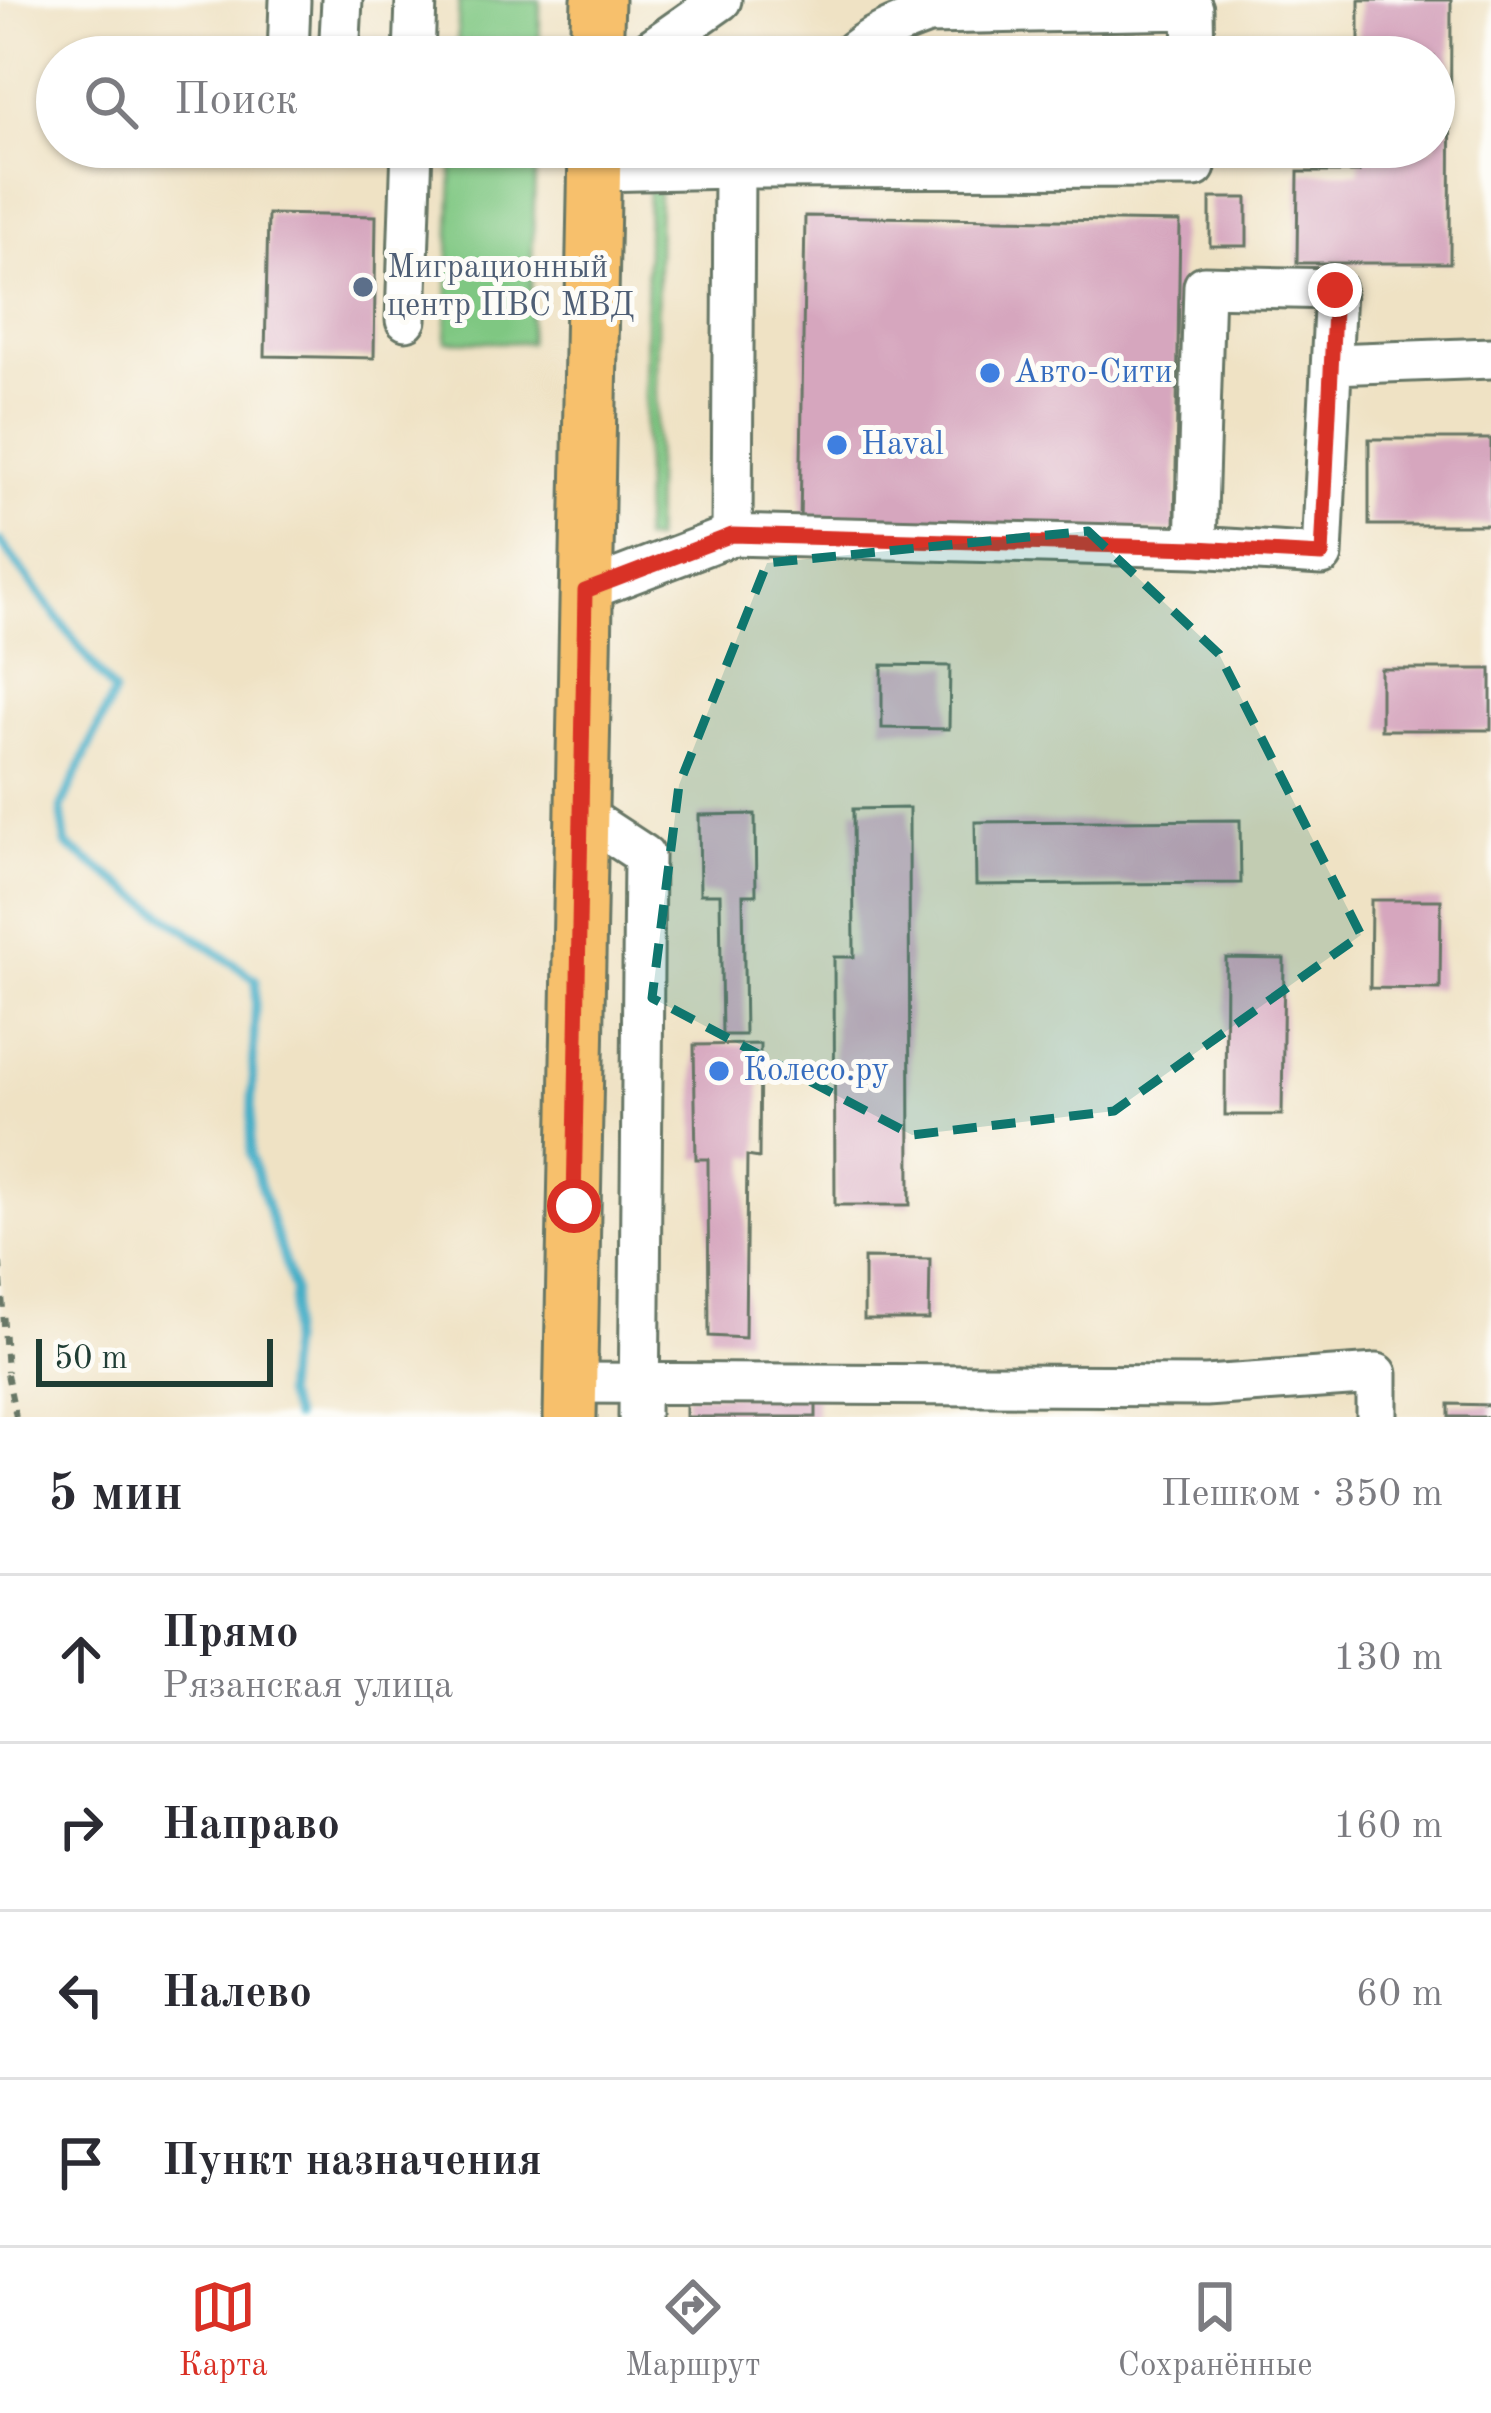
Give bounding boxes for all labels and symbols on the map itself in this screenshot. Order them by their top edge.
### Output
place label: Миграционный центр ПВС МВД [387,252,634,323]
route end [1308,263,1362,317]
marker: Миграционный центр ПВС МВД [350,274,376,300]
place label: Авто-Сити [1014,357,1172,390]
marker: Авто-Сити [977,360,1003,386]
place label: Haval [861,429,944,462]
marker: Haval [824,432,850,458]
place label: Колесо.ру [743,1055,889,1088]
marker: Колесо.ру [706,1058,732,1084]
route start [547,1179,601,1233]
scale bar [36,1333,273,1386]

